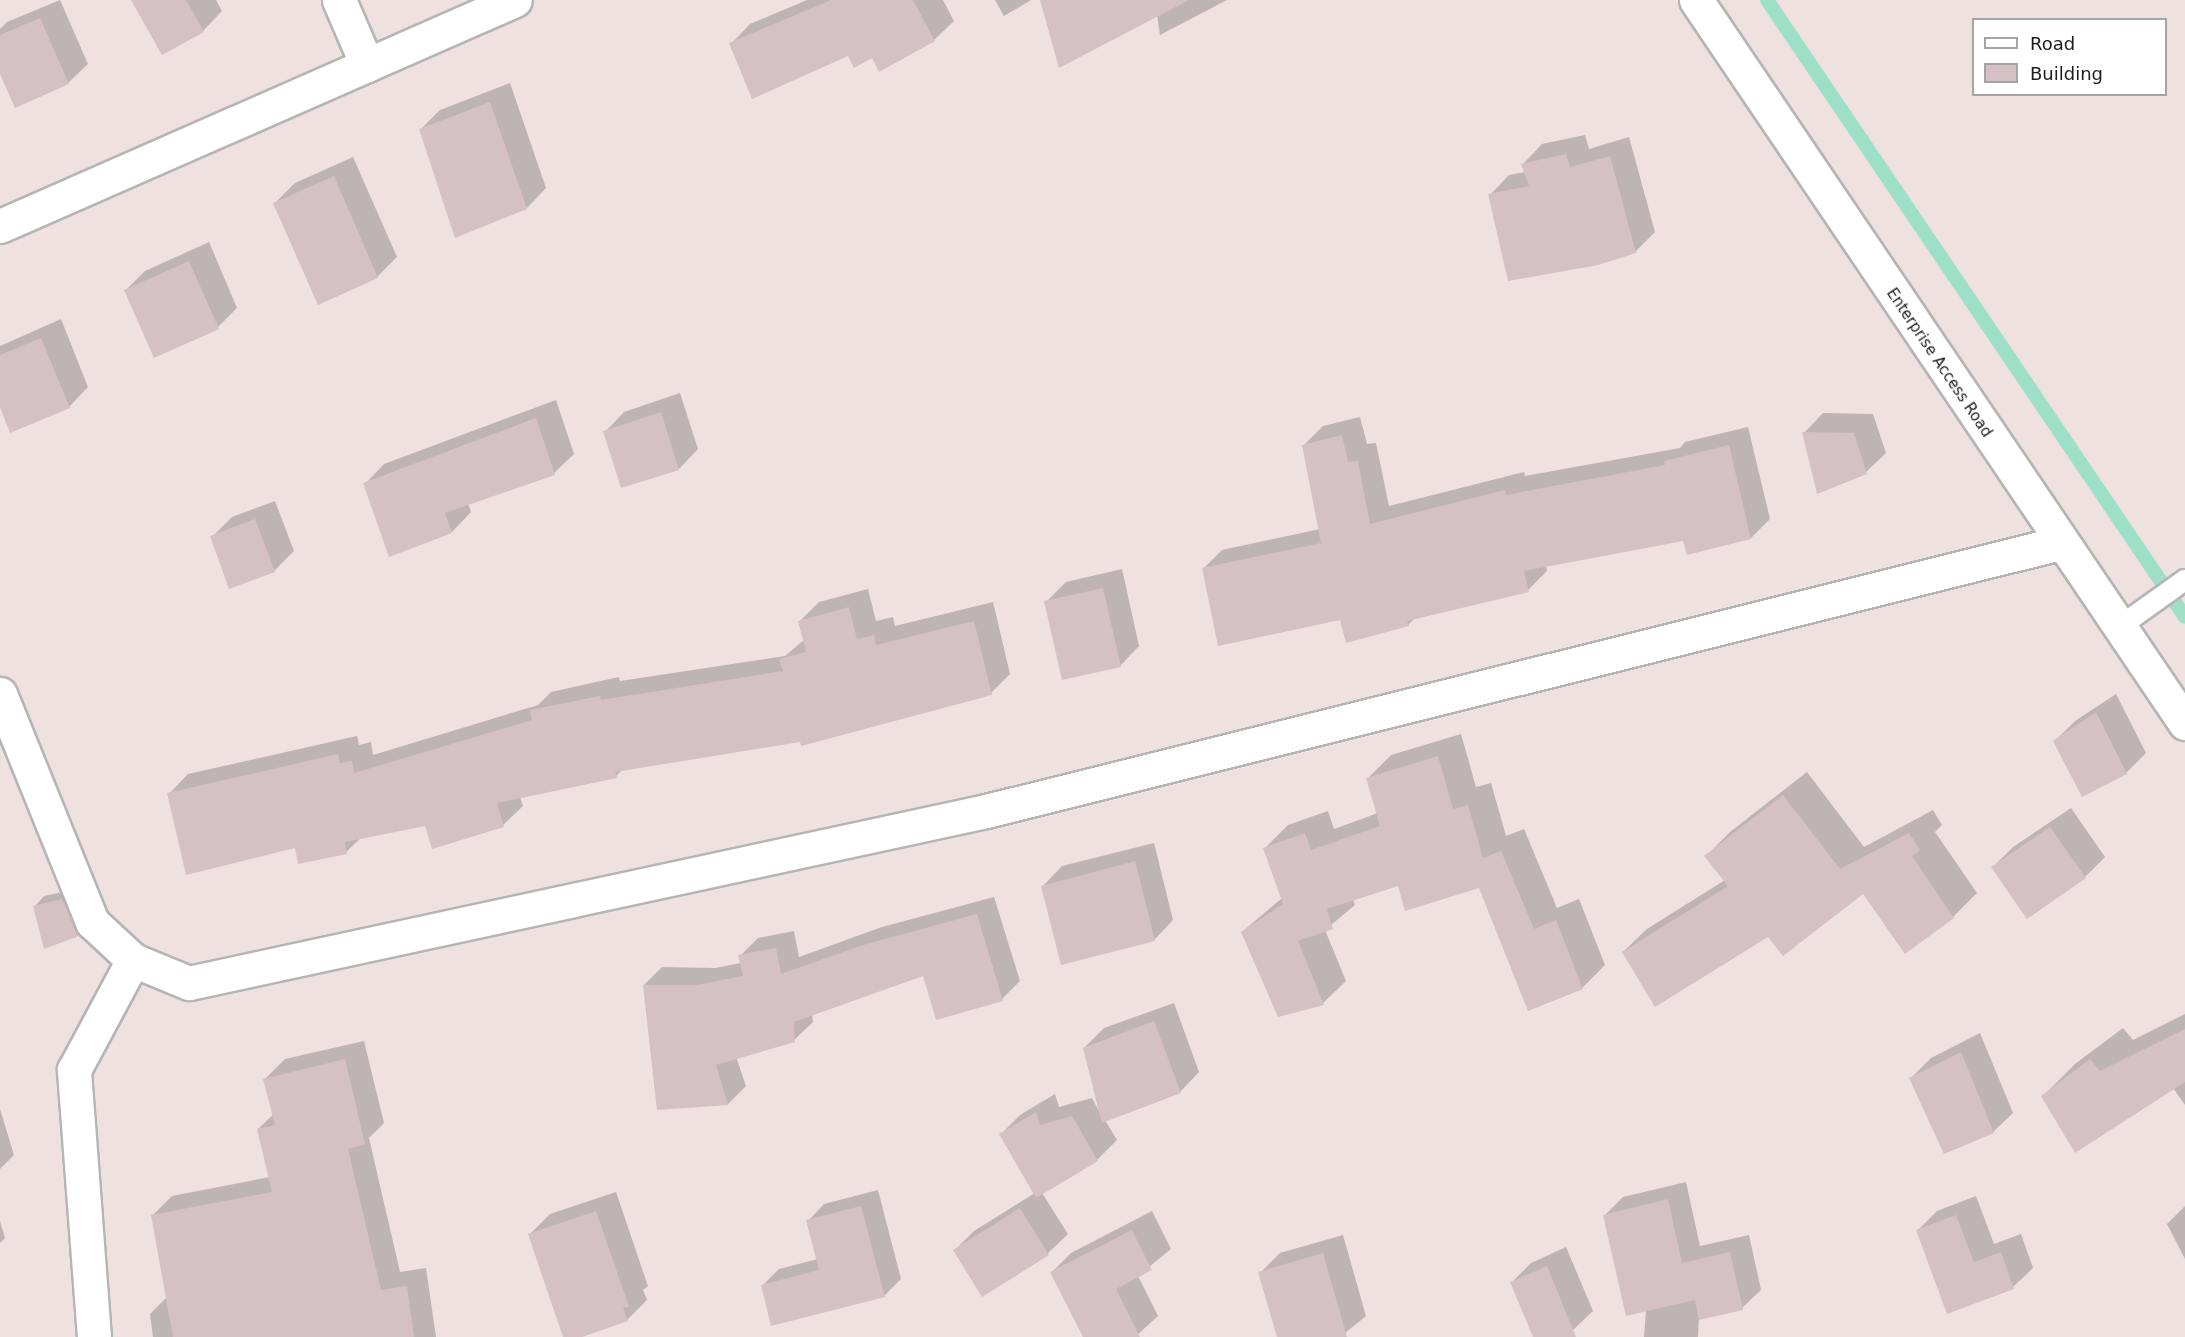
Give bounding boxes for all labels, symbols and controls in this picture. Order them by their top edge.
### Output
legend [1972,18,2167,96]
text: Road [2030,33,2075,54]
text: Building [2030,63,2103,84]
street label: Enterprise Access Road [1882,285,1996,441]

